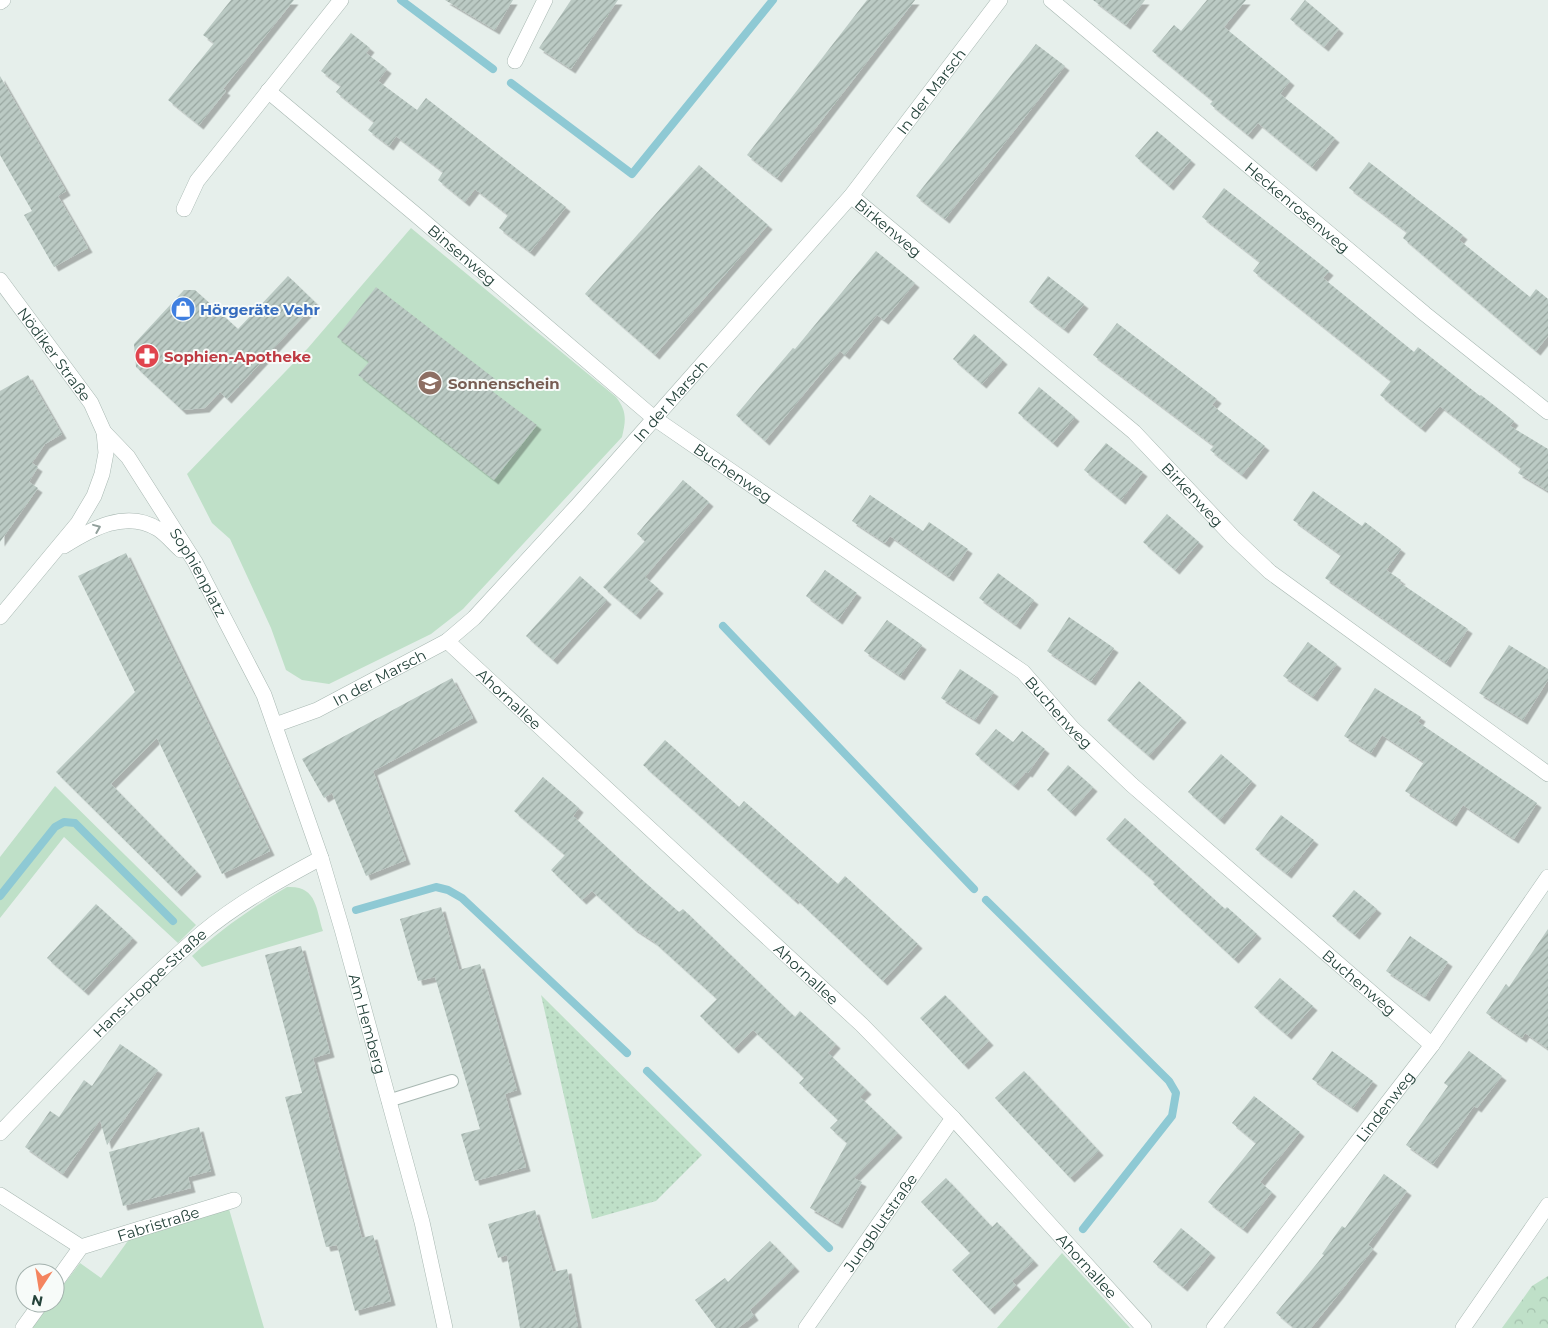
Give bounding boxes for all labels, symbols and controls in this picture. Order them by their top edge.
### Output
street label: In der Marsch [892,44,969,138]
street label: Heckenrosenweg [1241,158,1354,257]
street label: Birkenweg [851,194,926,261]
street label: Binsenweg [424,220,501,289]
shop icon: Hörgeräte Vehr [170,296,196,322]
place label: Hörgeräte Vehr [200,300,321,319]
street label: Nödiker Straße [14,303,96,405]
pharmacy icon: Sophien-Apotheke [134,343,160,369]
place label: Sophien-Apotheke [164,347,311,366]
street label: In der Marsch [629,356,711,445]
school or university icon: Sonnenschein [417,370,443,396]
place label: Sonnenschein [448,374,560,393]
street label: Buchenweg [690,439,776,506]
street label: Birkenweg [1158,458,1227,530]
one-way arrow [92,523,101,534]
street label: Sophienplatz [166,524,231,620]
street label: In der Marsch [329,645,429,709]
street label: Ahornallee [473,664,546,733]
street label: Buchenweg [1021,672,1097,752]
street label: Hans-Hoppe-Straße [89,924,210,1041]
street label: Ahornallee [770,939,843,1008]
street label: Buchenweg [1319,945,1400,1019]
street label: Am Hemberg [345,972,391,1076]
street label: Lindenweg [1352,1067,1418,1145]
street label: Jungblutstraße [839,1170,921,1276]
street label: Fabristraße [115,1202,201,1245]
street label: Ahornallee [1053,1229,1122,1302]
north arrow [15,1263,65,1313]
text: N [30,1291,45,1311]

